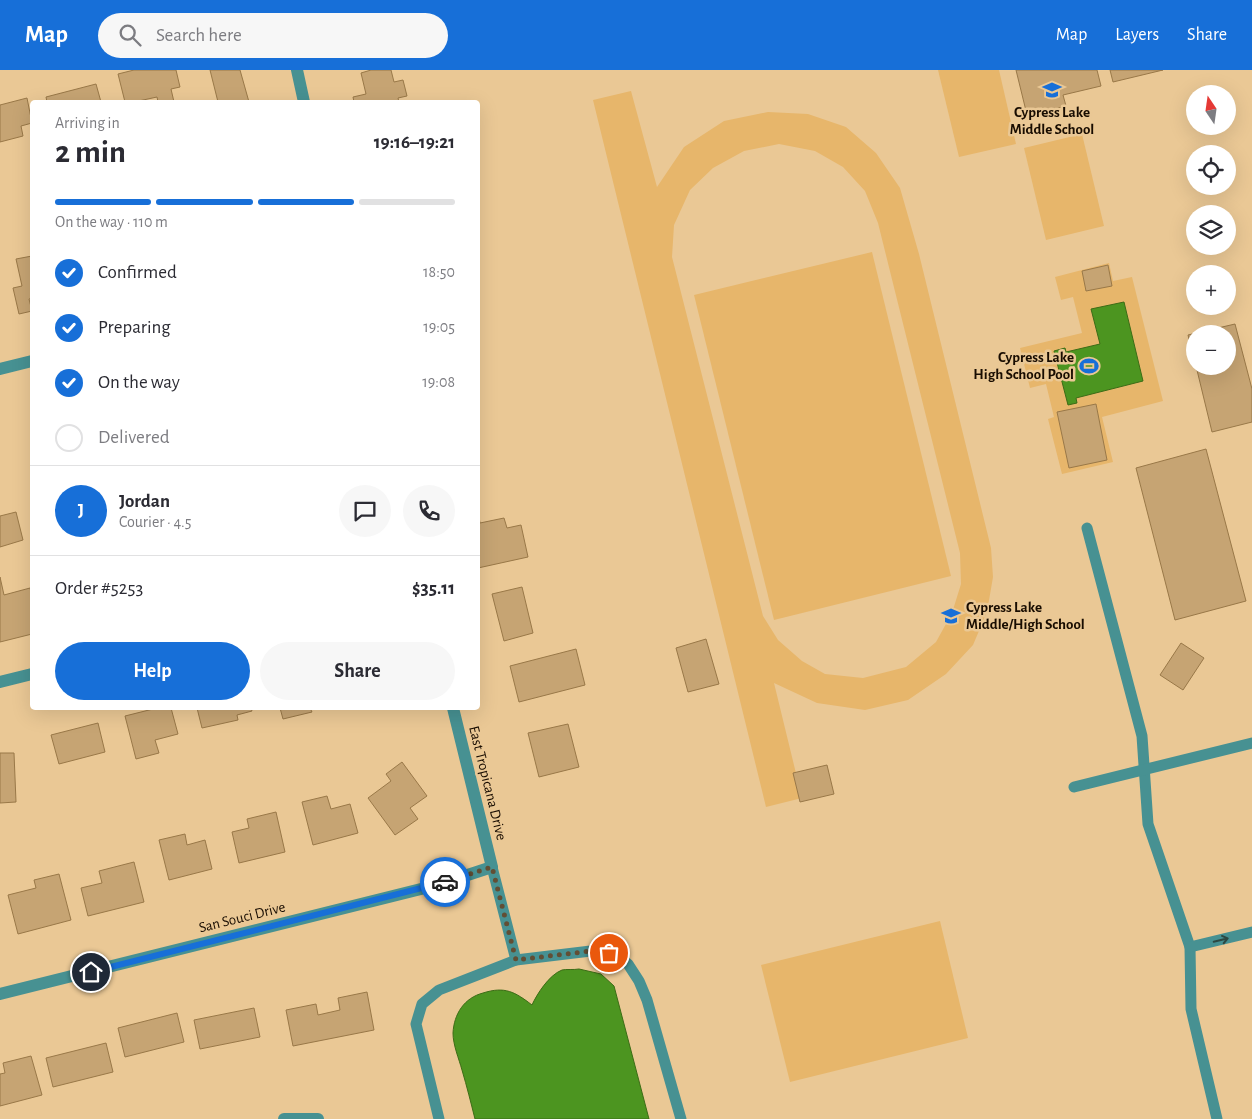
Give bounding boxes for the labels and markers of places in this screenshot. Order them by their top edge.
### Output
school or university icon: Cypress Lake Middle School [1041,79,1063,101]
place label: Cypress Lake Middle School [1010,105,1094,137]
place label: Cypress Lake High School Pool [973,350,1074,382]
sports icon: Cypress Lake High School Pool [1078,355,1100,377]
place label: Cypress Lake Middle/High School [966,600,1085,632]
school or university icon: Cypress Lake Middle/High School [940,605,962,627]
pin [588,932,630,974]
pin [70,951,112,993]

